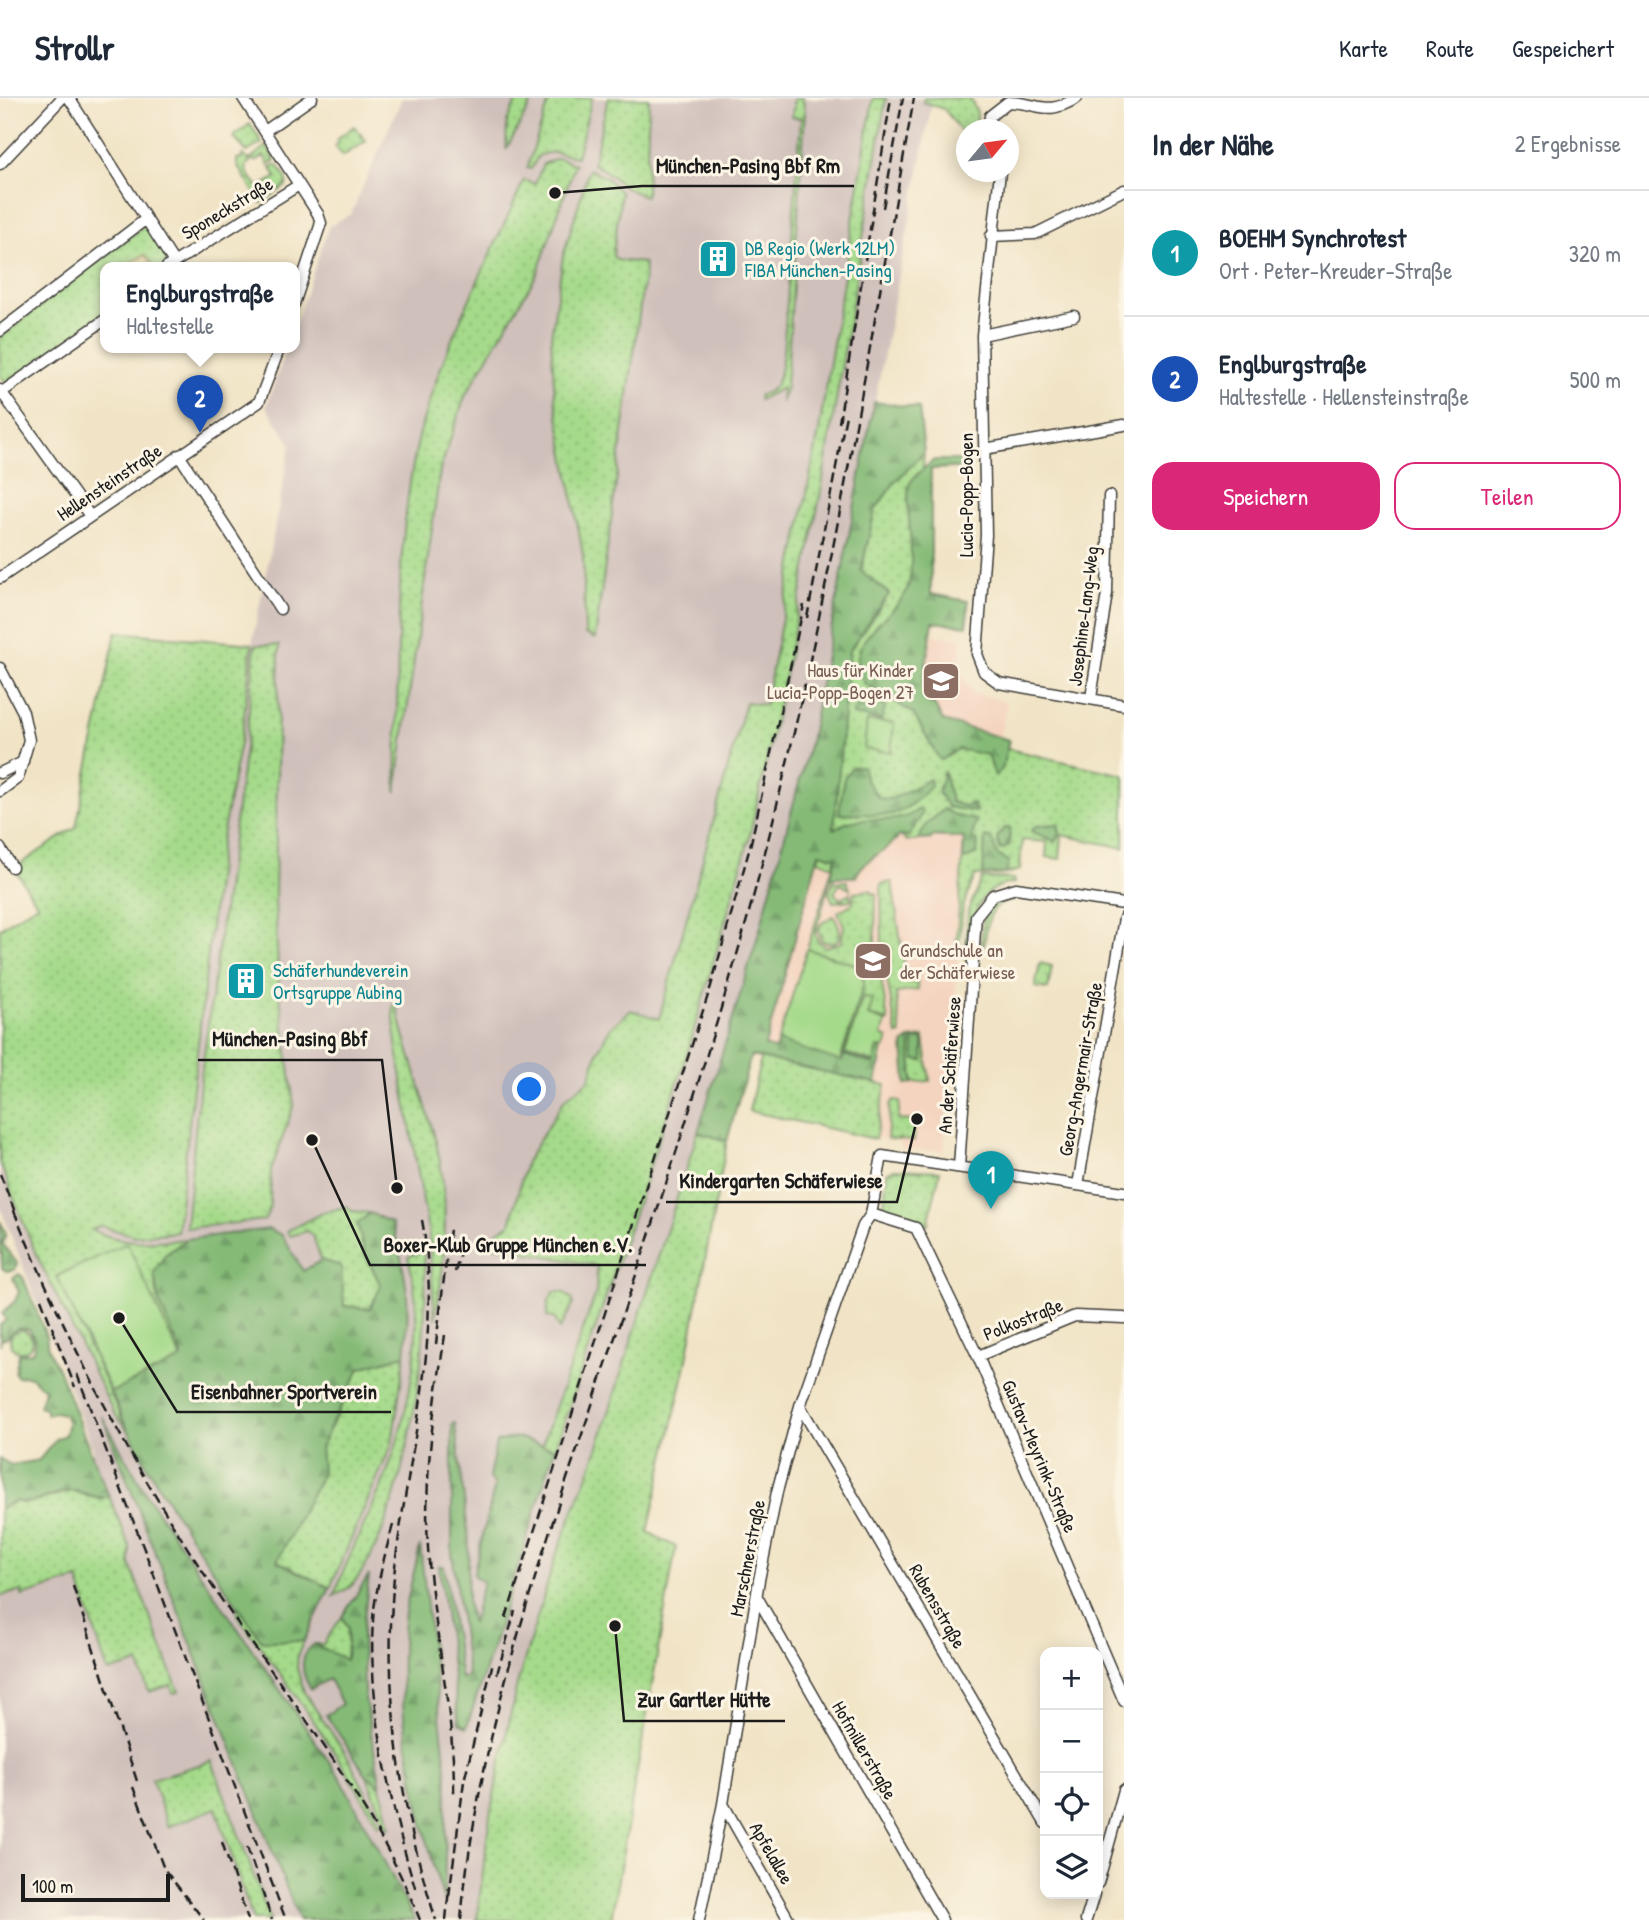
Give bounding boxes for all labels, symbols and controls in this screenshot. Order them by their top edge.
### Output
text: Strollr [35,26,114,70]
text: Karte [1339,32,1388,64]
text: Route [1426,32,1474,64]
text: Gespeichert [1512,32,1614,64]
north arrow [956,119,1019,182]
text: In der Nähe [1152,124,1274,164]
text: 2 Ergebnisse [1515,128,1621,159]
callout: München-Pasing Bbf Rm [642,144,854,186]
text: München-Pasing Bbf Rm [656,151,840,181]
street label: Sponeckstraße [177,170,278,245]
text: BOEHM Synchrotest [1219,220,1406,255]
place label: DB Regio (Werk 12LM) FIBA München-Pasing [744,235,895,283]
building icon: DB Regio (Werk 12LM) FIBA München-Pasing [697,238,739,280]
text: 1 [1171,238,1179,269]
text: 320 m [1569,238,1621,269]
text: Ort · Peter-Kreuder-Straße [1219,255,1452,286]
popup [100,262,300,353]
text: Englburgstraße [126,275,274,310]
text: Haltestelle [126,310,214,341]
text: Englburgstraße [1219,346,1367,381]
text: 2 [1170,364,1180,395]
text: 500 m [1570,364,1621,395]
pin: 2 [177,375,223,433]
text: Haltestelle · Hellensteinstraße [1219,381,1469,412]
street label: Lucia-Popp-Bogen [953,433,979,557]
street label: Hellensteinstraße [51,437,167,527]
button: Speichern [1152,462,1380,530]
button: Teilen [1394,462,1621,530]
street label: Josephine-Lang-Weg [1062,545,1104,687]
place label: Haus für Kinder Lucia-Popp-Bogen 27 [767,657,915,705]
school or university icon: Haus für Kinder Lucia-Popp-Bogen 27 [920,660,962,702]
place label: Grundschule an der Schäferwiese [900,937,1016,985]
school or university icon: Grundschule an der Schäferwiese [852,940,894,982]
place label: Schäferhundeverein Ortsgruppe Aubing [273,957,408,1005]
building icon: Schäferhundeverein Ortsgruppe Aubing [225,960,267,1002]
street label: Georg-Angermair-Straße [1052,980,1108,1158]
street label: An der Schäferwiese [931,995,967,1135]
callout: München-Pasing Bbf [198,1018,382,1060]
text: München-Pasing Bbf [212,1024,368,1054]
your location [512,1072,546,1106]
pin: 1 [968,1151,1014,1209]
callout: Kindergarten Schäferwiese [666,1160,897,1202]
text: Kindergarten Schäferwiese [679,1166,883,1196]
callout: Boxer-Klub Gruppe München e.V. [370,1223,646,1265]
text: Boxer-Klub Gruppe München e.V. [384,1230,632,1260]
street label: Polkostraße [979,1291,1067,1347]
callout: Eisenbahner Sportverein [177,1370,391,1412]
street label: Gustav-Meyrink-Straße [996,1376,1084,1537]
text: Eisenbahner Sportverein [191,1377,377,1407]
street label: Marschnerstraße [723,1497,771,1619]
street label: Rubensstraße [903,1559,973,1653]
map controls [1040,1647,1103,1899]
button: + [1040,1647,1103,1710]
callout: Zur Gartler Hütte [624,1679,785,1721]
text: Zur Gartler Hütte [637,1685,771,1714]
street label: Hofmillerstraße [826,1696,904,1804]
button: − [1040,1710,1103,1773]
button: locate [1040,1773,1103,1836]
street label: Apfelallee [744,1817,800,1889]
button: layers [1040,1836,1103,1899]
scale bar [21,1871,170,1903]
text: 100 m [32,1873,73,1899]

